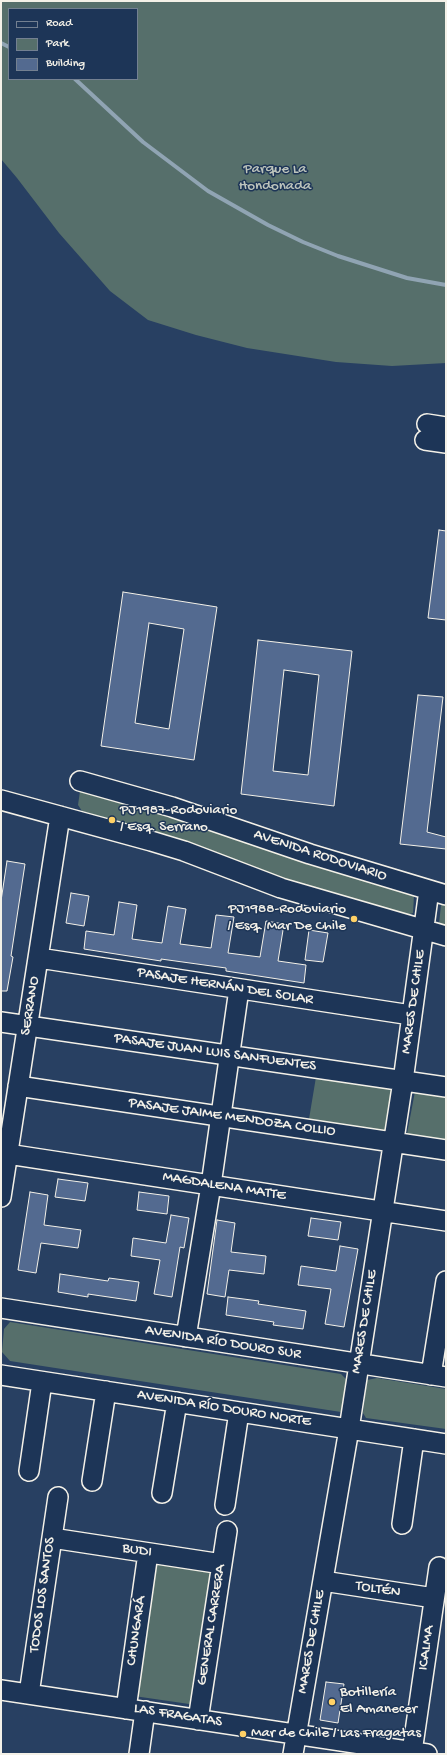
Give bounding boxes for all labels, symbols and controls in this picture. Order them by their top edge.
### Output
legend [8,8,138,80]
text: Road [46,17,72,31]
text: Park [46,37,69,51]
text: Building [46,57,85,71]
park label: Parque La Hondonada [239,161,311,196]
place label: PJ1987-Rodoviario / Esq. Serrano [120,802,237,837]
marker: PJ1987-Rodoviario / Esq. Serrano [107,815,117,825]
street label: AVENIDA RODOVIARIO [251,826,389,886]
place label: PJ1988-Rodoviario / Esq. Mar De Chile [228,901,346,936]
marker: PJ1988-Rodoviario / Esq. Mar De Chile [349,914,359,924]
street label: MARES DE CHILE [398,949,430,1055]
street label: PASAJE HERNÁN DEL SOLAR [136,964,314,1010]
street label: SERRANO [17,975,45,1037]
street label: PASAJE JUAN LUIS SANFUENTES [113,1030,317,1076]
street label: PASAJE JAIME MENDOZA COLLIO [127,1095,337,1141]
street label: MAGDALENA MATTE [161,1168,287,1206]
street label: MARES DE CHILE [348,1269,382,1375]
street label: AVENIDA RÍO DOURO SUR [144,1322,302,1364]
street label: AVENIDA RÍO DOURO NORTE [136,1386,312,1432]
street label: TODOS LOS SANTOS [26,1536,60,1654]
street label: BUDI [121,1540,153,1562]
street label: GENERAL CARRERA [194,1563,230,1687]
street label: TOLTÉN [354,1578,402,1602]
street label: MARES DE CHILE [294,1589,330,1695]
street label: CHUNGARÁ [123,1595,151,1667]
street label: ICALMA [415,1624,439,1672]
place label: Botillería El Amanecer [340,1684,417,1719]
marker: Botillería El Amanecer [327,1697,337,1707]
street label: LAS FRAGATAS [133,1700,223,1732]
place label: Mar de Chile / Las Fragatas [251,1725,421,1743]
marker: Mar de Chile / Las Fragatas [238,1729,248,1739]

